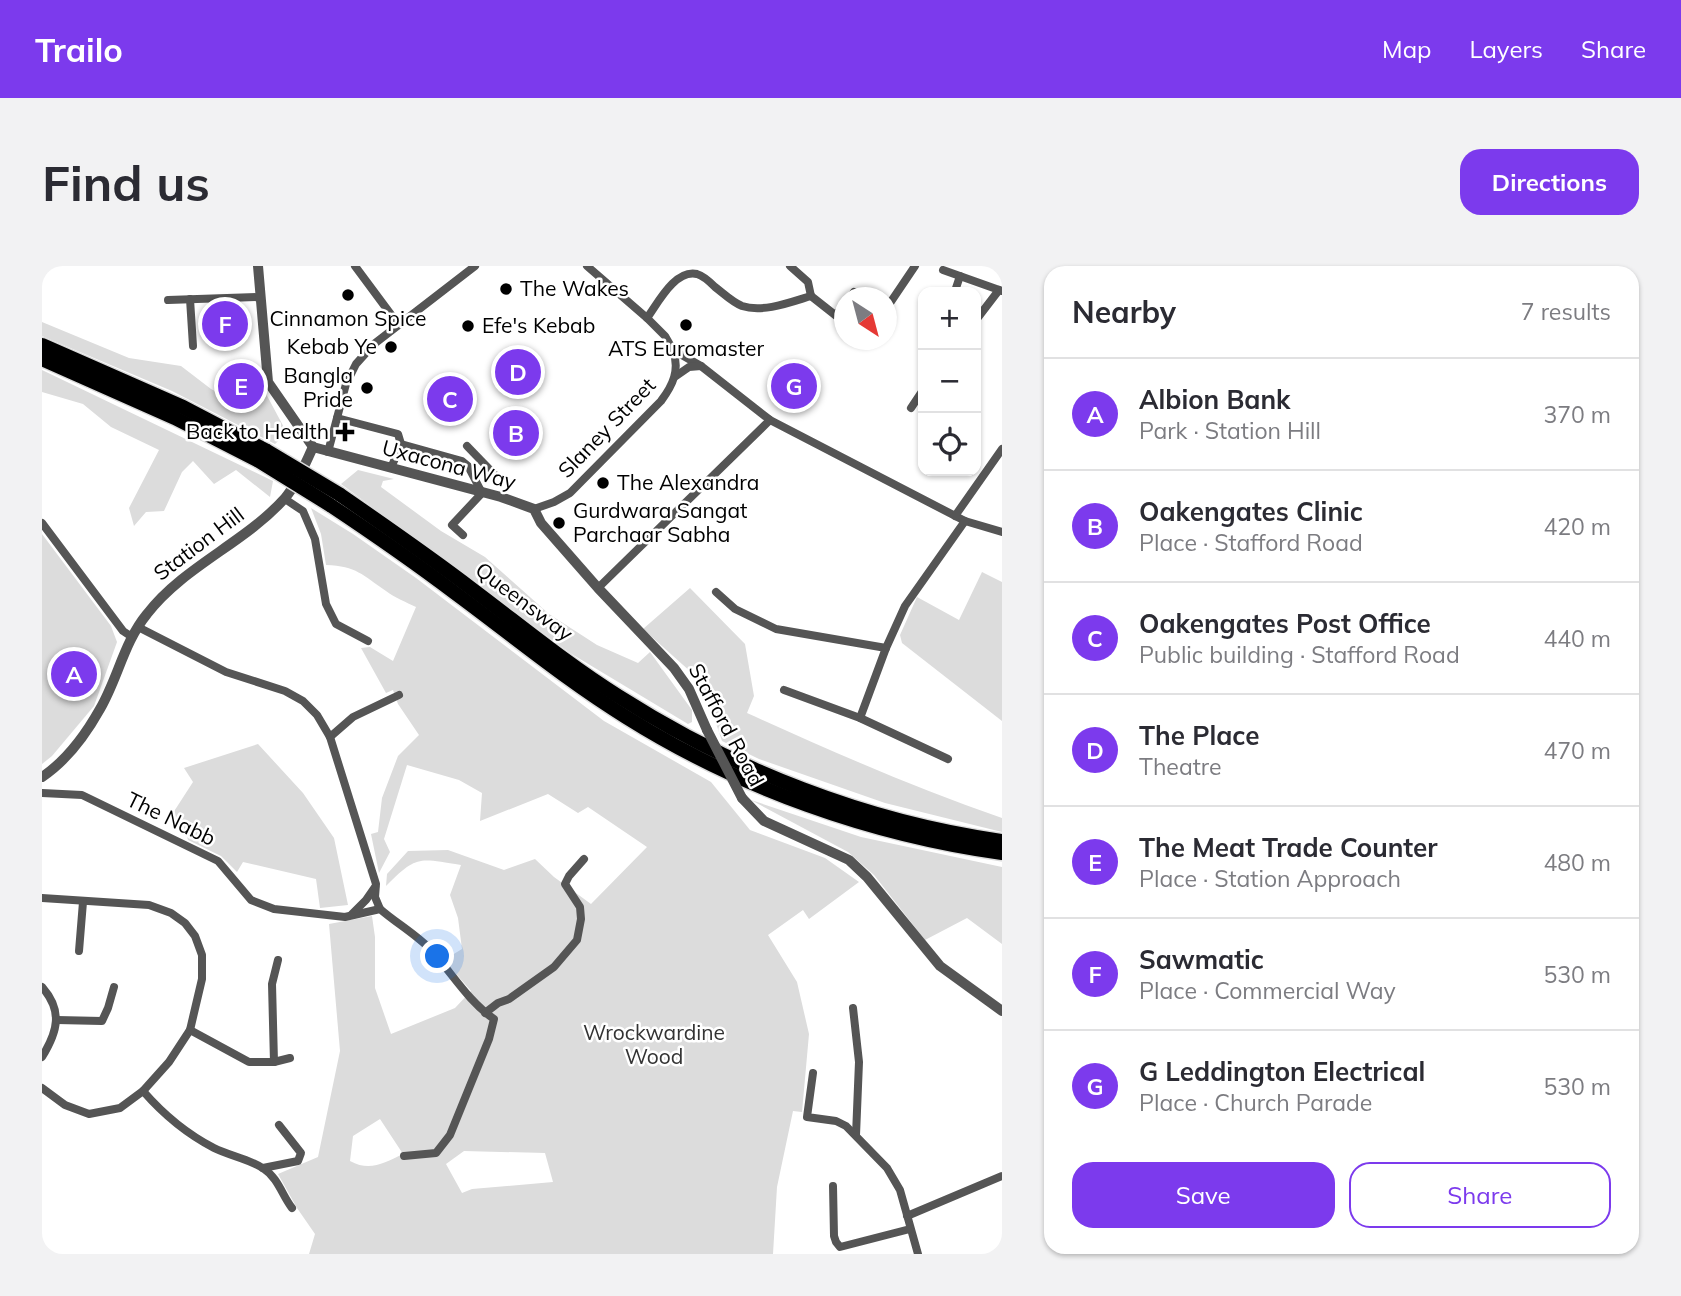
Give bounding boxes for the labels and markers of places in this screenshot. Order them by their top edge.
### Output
place label: The Wakes [520,275,629,301]
marker: The Wakes [498,281,514,297]
marker: Cinnamon Spice [340,287,356,303]
pin: F [202,298,248,350]
place label: Cinnamon Spice [269,305,427,331]
place label: Efe's Kebab [482,312,595,338]
marker: ATS Euromaster [678,317,694,333]
marker: Efe's Kebab [460,318,476,334]
place label: Kebab Ye [287,333,377,359]
place label: ATS Euromaster [608,335,764,361]
marker: Kebab Ye [383,339,399,355]
pin: D [495,346,541,398]
pin: E [218,360,264,412]
pin: G [771,360,817,412]
place label: Bangla Pride [284,362,353,412]
pin: C [427,373,473,425]
marker: Bangla Pride [359,380,375,396]
pin: B [493,407,539,459]
place label: Back to Health [186,418,329,444]
marker: Back to Health [335,422,355,442]
place label: The Alexandra [617,469,759,495]
marker: The Alexandra [595,475,611,491]
place label: Gurdwara Sangat Parchaar Sabha [573,497,747,547]
marker: Gurdwara Sangat Parchaar Sabha [551,515,567,531]
pin: A [51,648,97,700]

